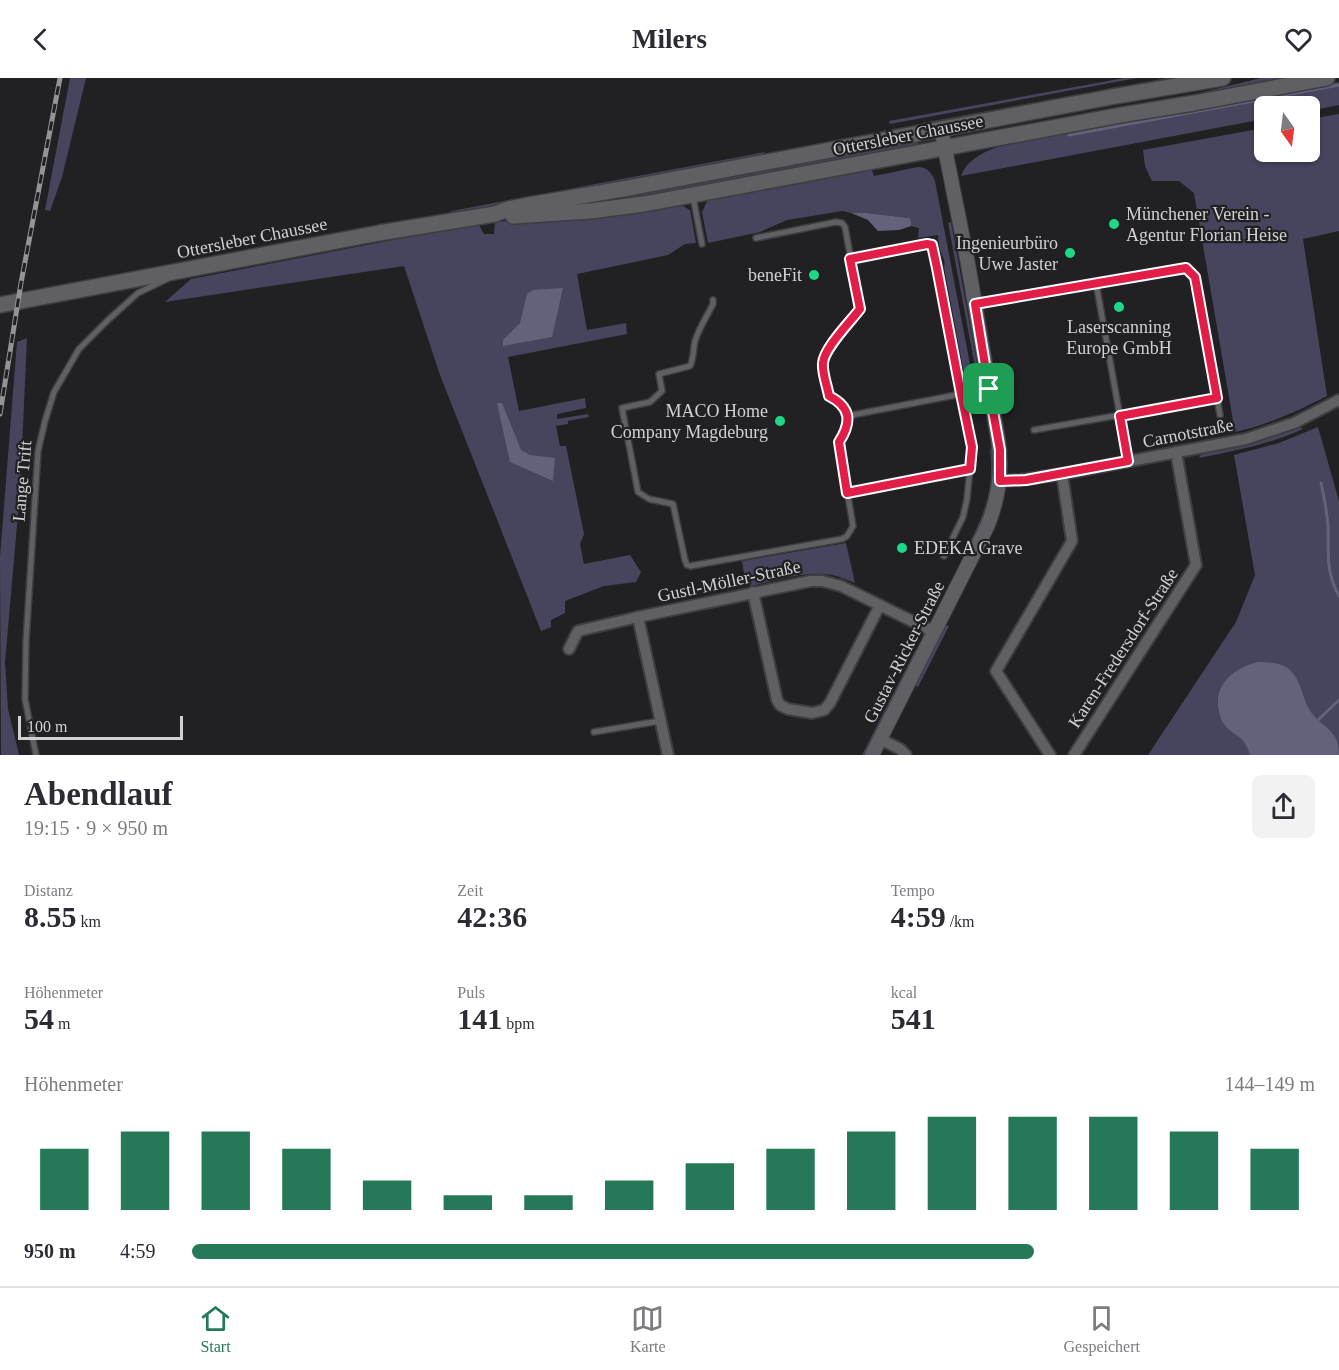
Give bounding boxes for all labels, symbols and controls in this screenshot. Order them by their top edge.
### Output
icon: back [24,23,57,56]
icon: heart [1282,23,1315,56]
text: Milers [632,24,707,54]
north arrow [1254,96,1320,162]
map controls [1254,96,1320,162]
street label: Ottersleber Chaussee [831,111,985,159]
place label: Münchener Verein - Agentur Florian Heise [1126,204,1287,245]
street label: Ottersleber Chaussee [175,214,329,262]
marker: Münchener Verein - Agentur Florian Heise [1107,217,1121,231]
place label: Ingenieurbüro Uwe Jaster [956,233,1058,274]
marker: Ingenieurbüro Uwe Jaster [1063,246,1077,260]
place label: beneFit [748,265,802,285]
marker: beneFit [807,268,821,282]
marker: Laserscanning Europe GmbH [1112,300,1126,314]
place label: Laserscanning Europe GmbH [1066,317,1172,358]
pin [963,363,1014,414]
icon: arrive [972,372,1005,405]
place label: MACO Home Company Magdeburg [611,401,768,442]
marker: MACO Home Company Magdeburg [773,414,787,428]
street label: Carnotstraße [1141,414,1235,452]
street label: Lange Trift [8,440,36,522]
place label: EDEKA Grave [914,538,1022,558]
marker: EDEKA Grave [895,541,909,555]
street label: Gustl-Möller-Straße [656,556,802,606]
street label: Karen-Fredersdorf-Straße [1064,565,1182,731]
street label: Gustav-Ricker-Straße [860,578,948,726]
scale bar [18,713,183,740]
text: 100 m [27,718,67,735]
button: share [1252,775,1315,838]
text: Abendlauf [24,776,173,812]
text: 19:15 · 9 × 950 m [24,817,168,839]
text: Distanz [24,882,73,899]
text: Zeit [457,882,483,899]
text: Tempo [891,882,935,899]
text: 8.55 [24,900,77,933]
text: 42:36 [457,900,527,933]
text: 4:59 [891,900,946,933]
text: km [77,913,101,930]
text: /km [946,913,975,930]
text: Höhenmeter [24,984,103,1001]
text: Puls [457,984,485,1001]
text: kcal [891,984,917,1001]
text: 54 [24,1002,54,1035]
text: 141 [457,1002,502,1035]
text: 541 [891,1002,936,1035]
text: m [54,1015,70,1032]
text: bpm [502,1015,535,1032]
text: Höhenmeter [24,1073,123,1095]
text: 144–149 m [1224,1073,1315,1095]
text: 950 m [24,1240,76,1262]
text: 4:59 [120,1240,156,1262]
tab: Start [199,1302,232,1356]
tab: Karte [630,1302,666,1356]
tab: Gespeichert [1064,1302,1140,1356]

